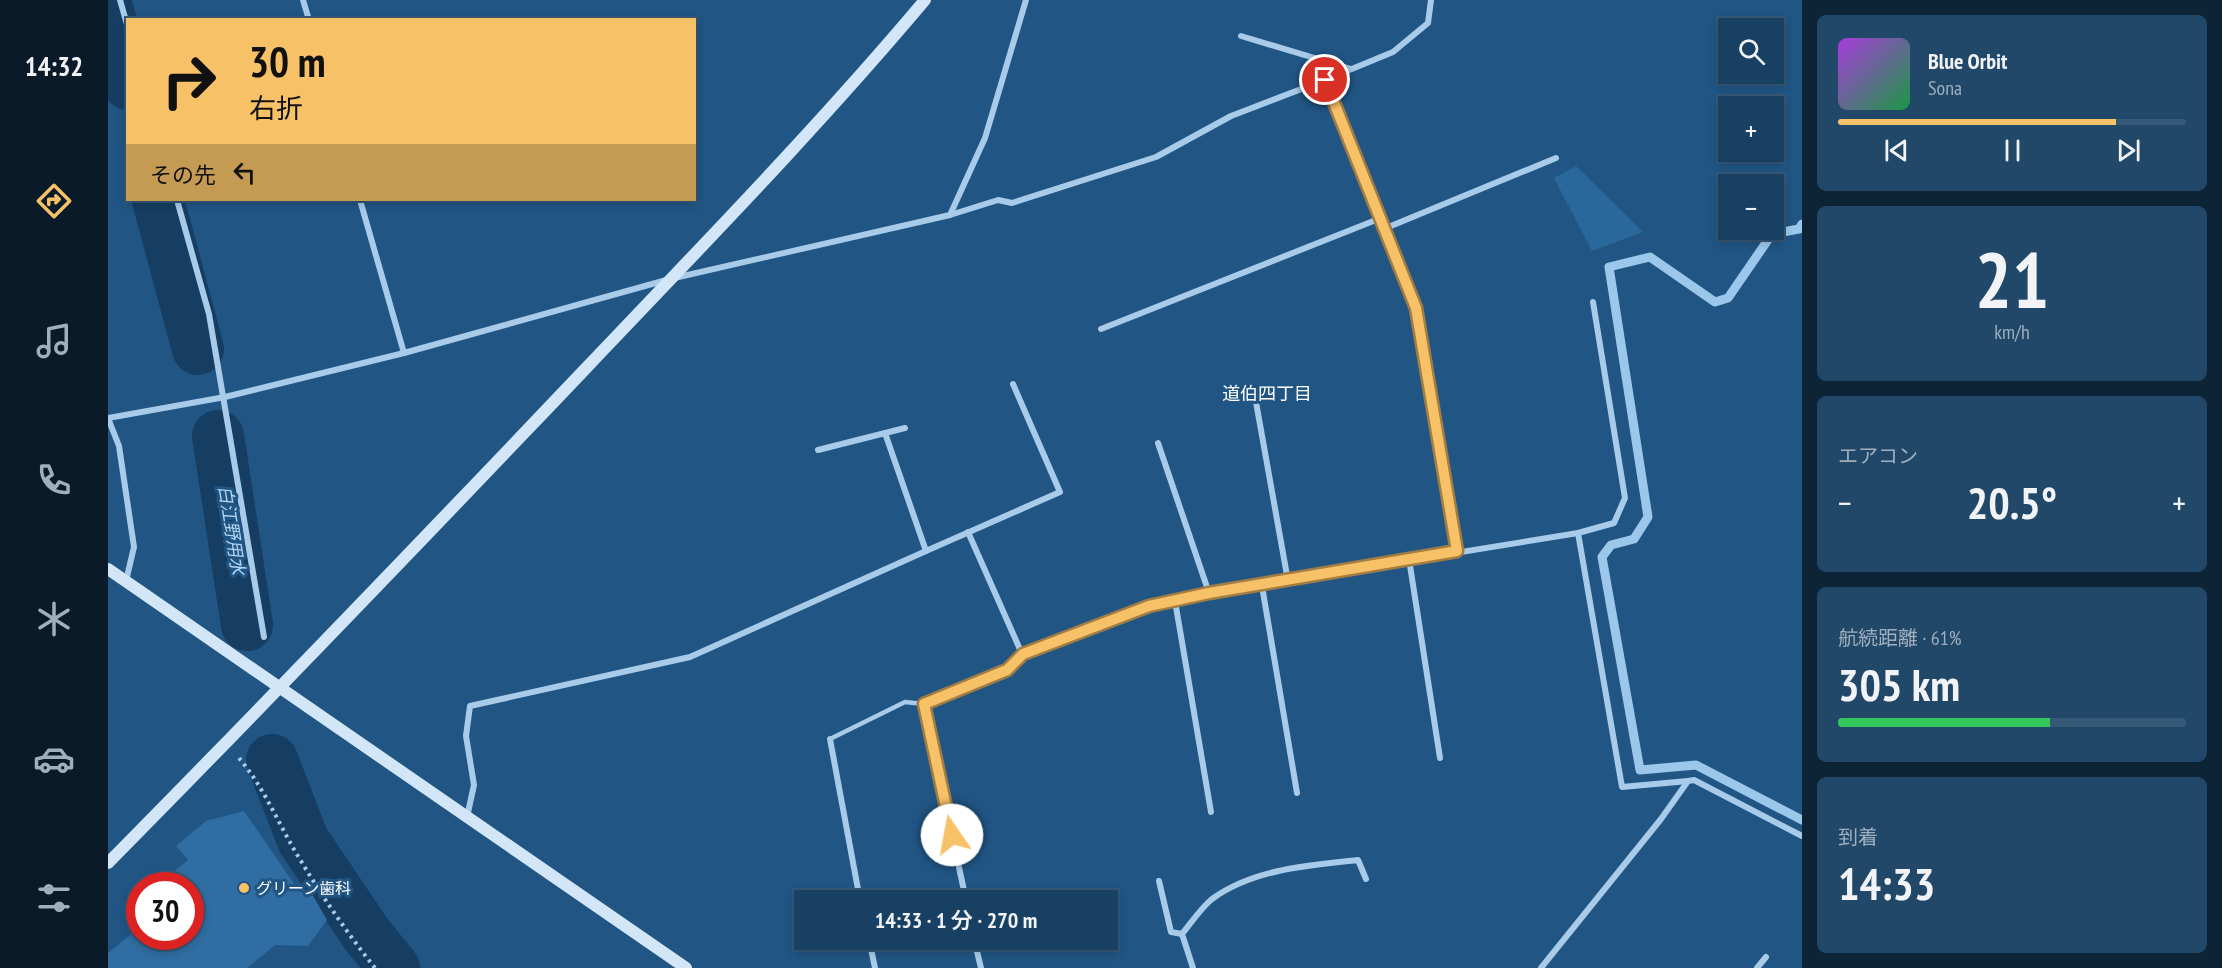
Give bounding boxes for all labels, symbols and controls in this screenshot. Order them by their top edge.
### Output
map controls [1718,18,1784,240]
button: search [1718,18,1784,84]
text: 30 m [249,34,326,89]
icon: right [150,42,228,120]
text: Blue Orbit [1928,47,2007,75]
text: 14:32 [25,49,83,83]
pin [1299,54,1350,105]
icon: arrive [1308,63,1341,96]
text: Sona [1928,75,1962,101]
text: 右折 [249,91,303,125]
button: + [1718,96,1784,162]
icon: previous [1880,134,1913,167]
icon: pause [1996,134,2029,167]
icon: next [2112,134,2145,167]
icon: left [228,156,261,189]
text: その先 [150,161,216,189]
button: − [1718,174,1784,240]
icon: directions [33,180,75,222]
text: 21 [1975,229,2049,330]
text: km/h [1994,319,2030,345]
icon: music [33,320,75,362]
district label: 道伯四丁目 [1222,382,1312,405]
text: エアコン [1838,443,1918,469]
icon: phone [33,459,75,501]
text: 20.5° [1967,473,2057,531]
text: − [1838,481,1852,524]
text: + [2172,481,2186,524]
water label: 白江野用水 [214,484,251,578]
icon: climate [33,598,75,640]
text: 航続距離 · 61% [1838,625,1961,651]
text: 305 km [1838,655,1960,713]
icon: car [33,738,75,780]
position arrow [920,803,984,867]
text: 到着 [1838,824,1878,850]
text: 14:33 [1838,854,1935,912]
speed limit sign: 30 [126,872,204,950]
icon: filters [33,877,75,919]
place label: グリーン歯科 [256,878,351,898]
marker: グリーン歯科 [237,881,251,895]
text: 14:33 · 1 分 · 270 m [875,906,1037,934]

